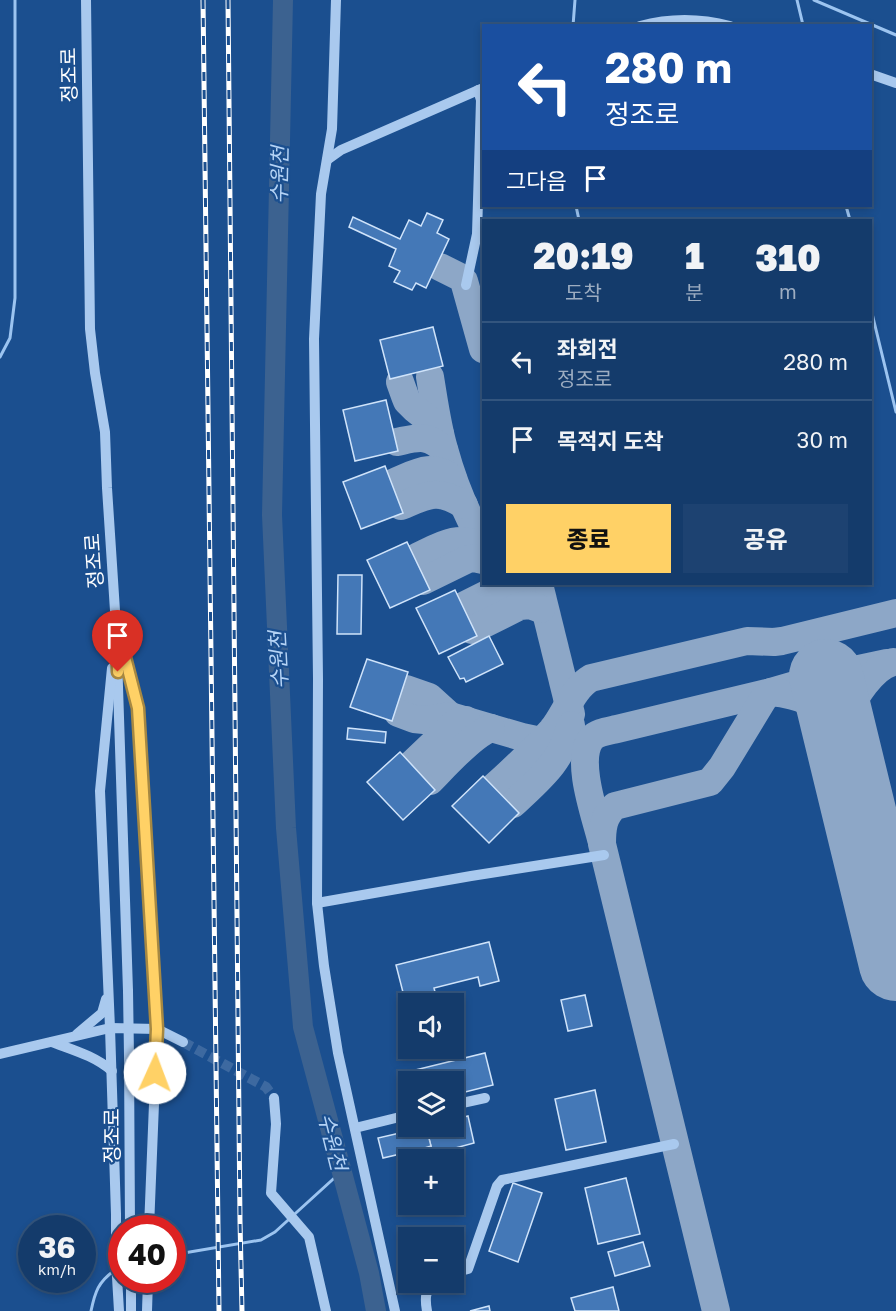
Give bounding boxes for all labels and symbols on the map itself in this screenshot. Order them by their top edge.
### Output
street label: 정조로 [56,47,80,103]
water label: 수원천 [265,143,293,204]
street label: 정조로 [79,533,107,589]
pin [92,610,143,672]
water label: 수원천 [263,628,293,690]
position arrow [123,1041,187,1105]
street label: 정조로 [99,1108,123,1164]
water label: 수원천 [313,1110,353,1176]
speed limit sign: 40 [108,1215,186,1293]

